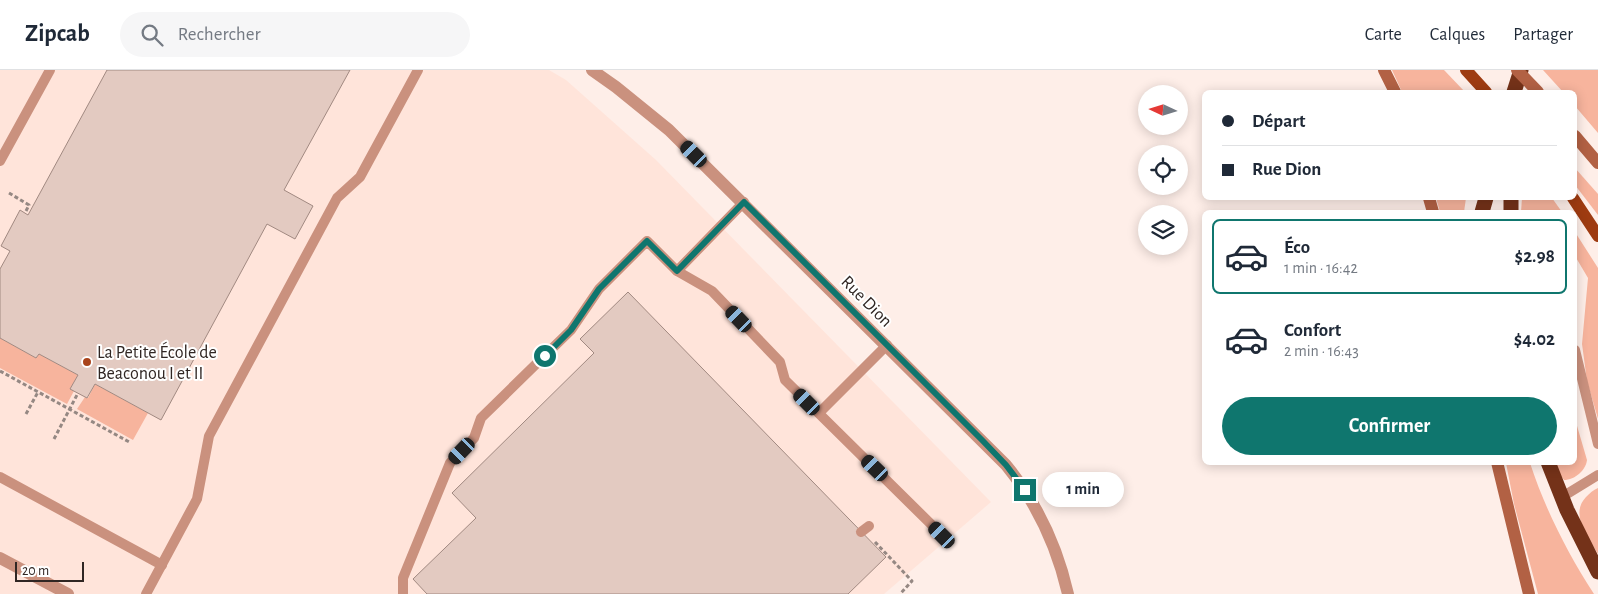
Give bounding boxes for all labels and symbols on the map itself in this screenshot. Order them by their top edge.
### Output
north arrow [1138,85,1188,135]
car [678,138,709,170]
street label: Rue Dion [837,273,895,331]
car [723,303,754,335]
place label: La Petite École de Beaconou I et II [97,341,217,383]
route start [534,345,556,367]
marker: La Petite École de Beaconou I et II [81,356,93,368]
car [791,386,822,418]
car [446,435,477,467]
car [858,452,891,484]
callout: 1 min [1042,472,1125,508]
route end [1014,479,1036,501]
car [926,519,957,551]
scale bar [15,559,84,582]

